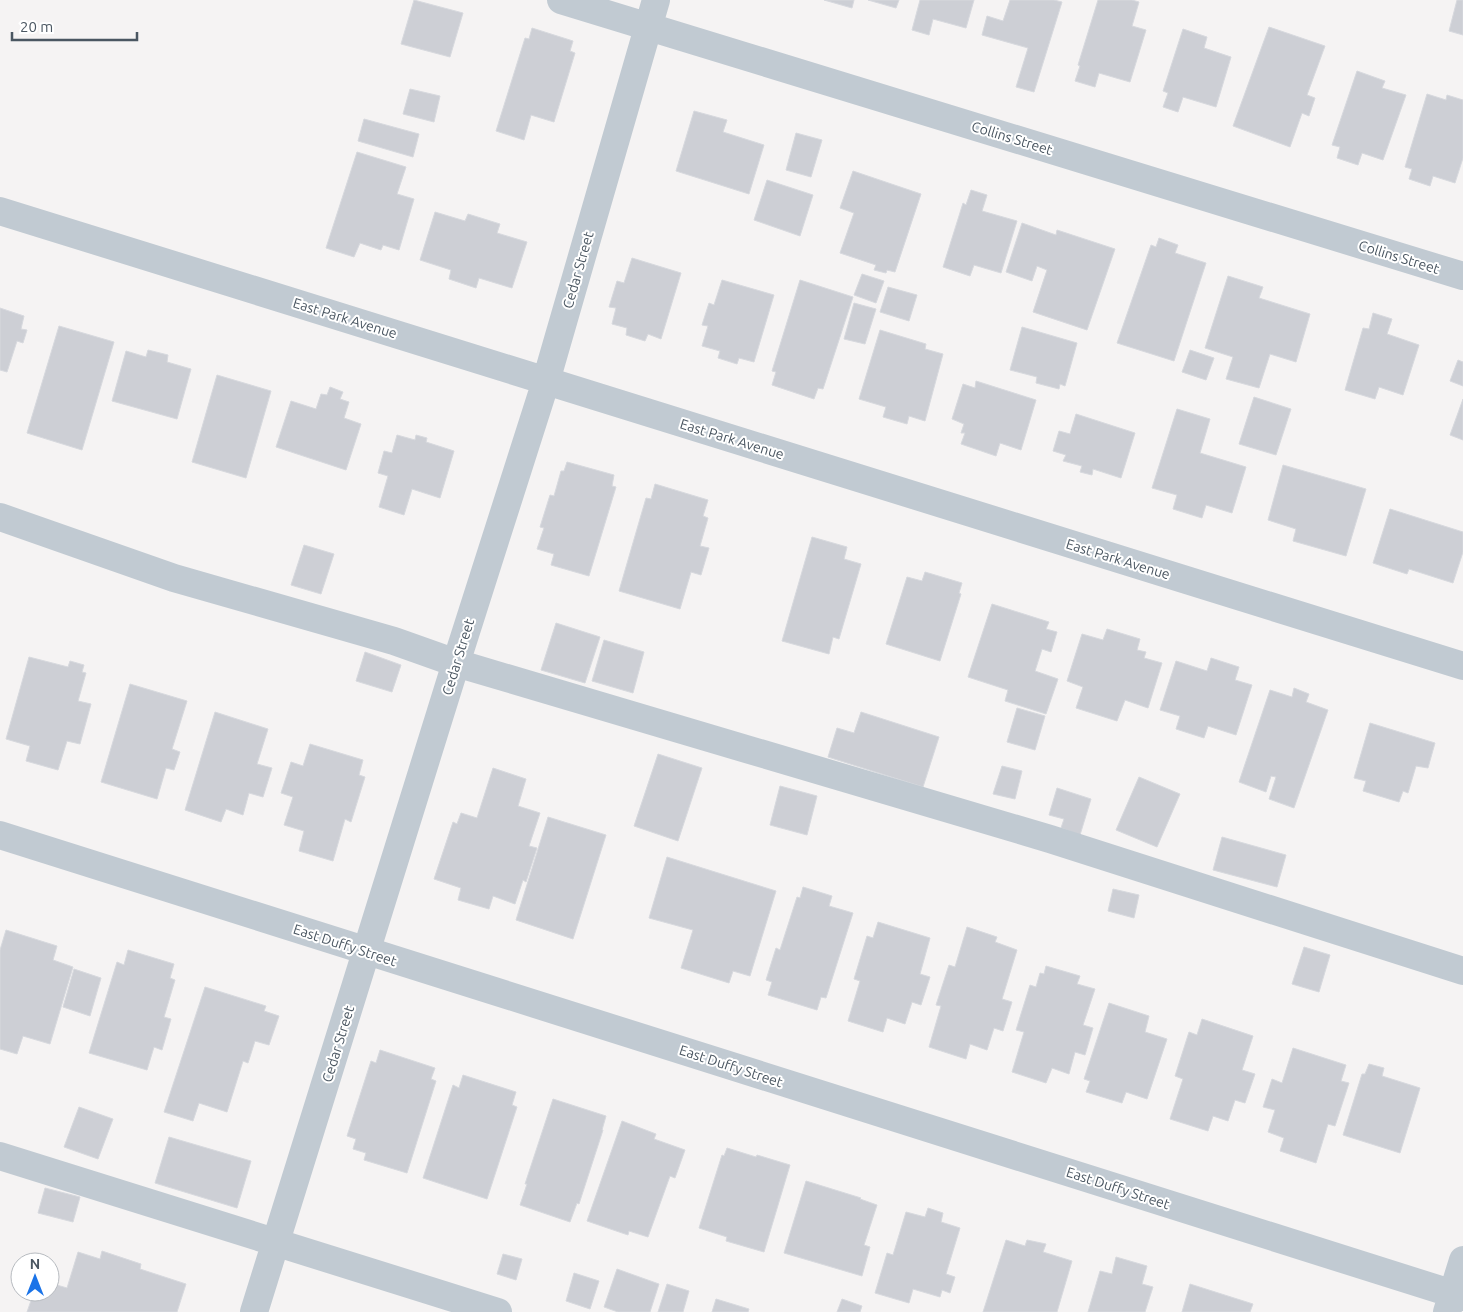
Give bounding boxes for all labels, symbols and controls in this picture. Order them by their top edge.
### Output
scale bar [12,10,138,42]
text: 20 m [20,18,53,35]
street label: Collins Street [970,118,1055,158]
street label: Cedar Street [559,229,597,310]
street label: Collins Street [1357,237,1442,277]
street label: East Park Avenue [291,295,399,341]
street label: East Park Avenue [678,416,786,462]
street label: East Park Avenue [1064,536,1172,582]
street label: Cedar Street [439,616,477,697]
street label: East Duffy Street [291,921,399,969]
street label: Cedar Street [319,1003,357,1084]
street label: East Duffy Street [677,1042,785,1090]
street label: East Duffy Street [1064,1164,1172,1212]
north arrow [10,1252,60,1302]
text: N [30,1256,40,1272]

